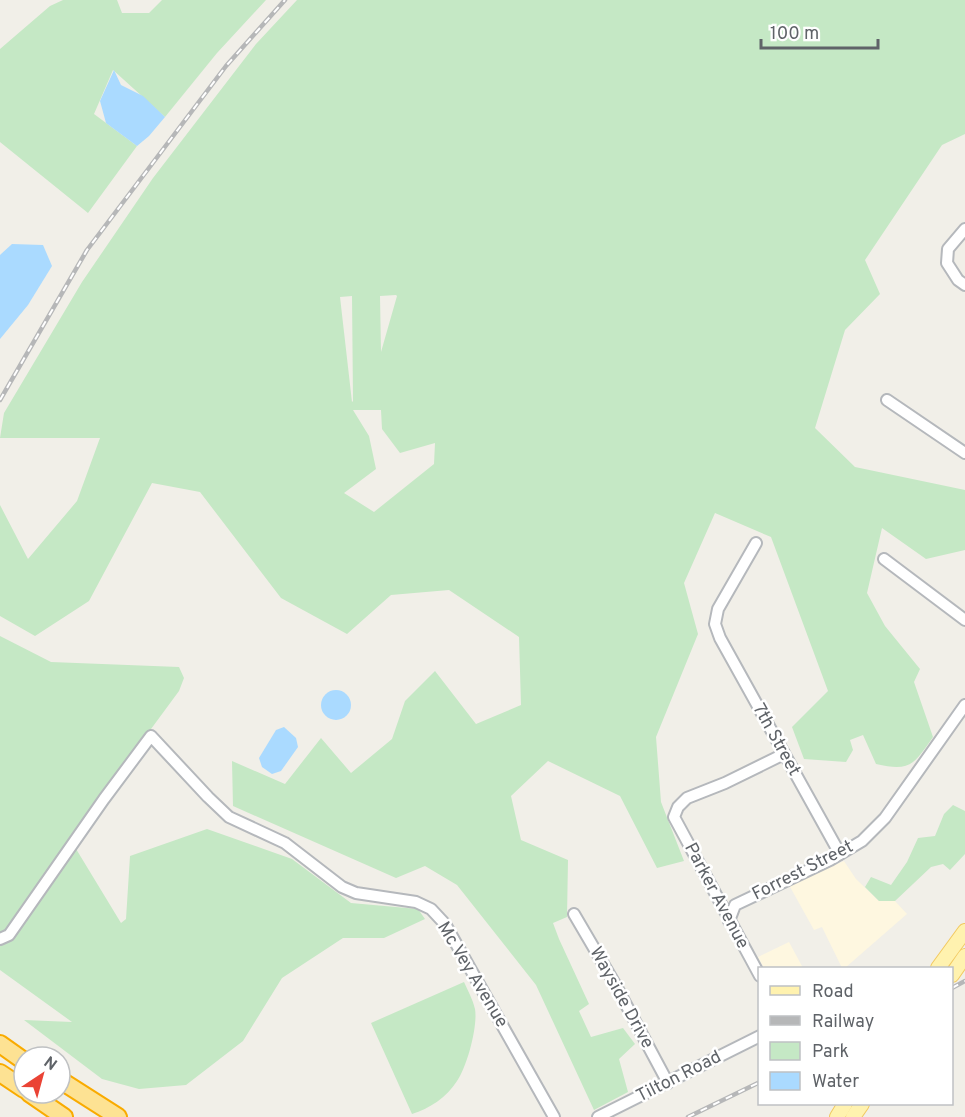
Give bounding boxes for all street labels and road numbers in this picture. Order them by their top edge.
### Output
street label: 7th Street [747,700,805,780]
street label: Forrest Street [749,836,857,906]
street label: Parker Avenue [678,839,754,953]
street label: Mc Vey Avenue [431,918,513,1032]
street label: Wayside Drive [584,943,658,1053]
street label: Tilton Road [633,1046,725,1108]

